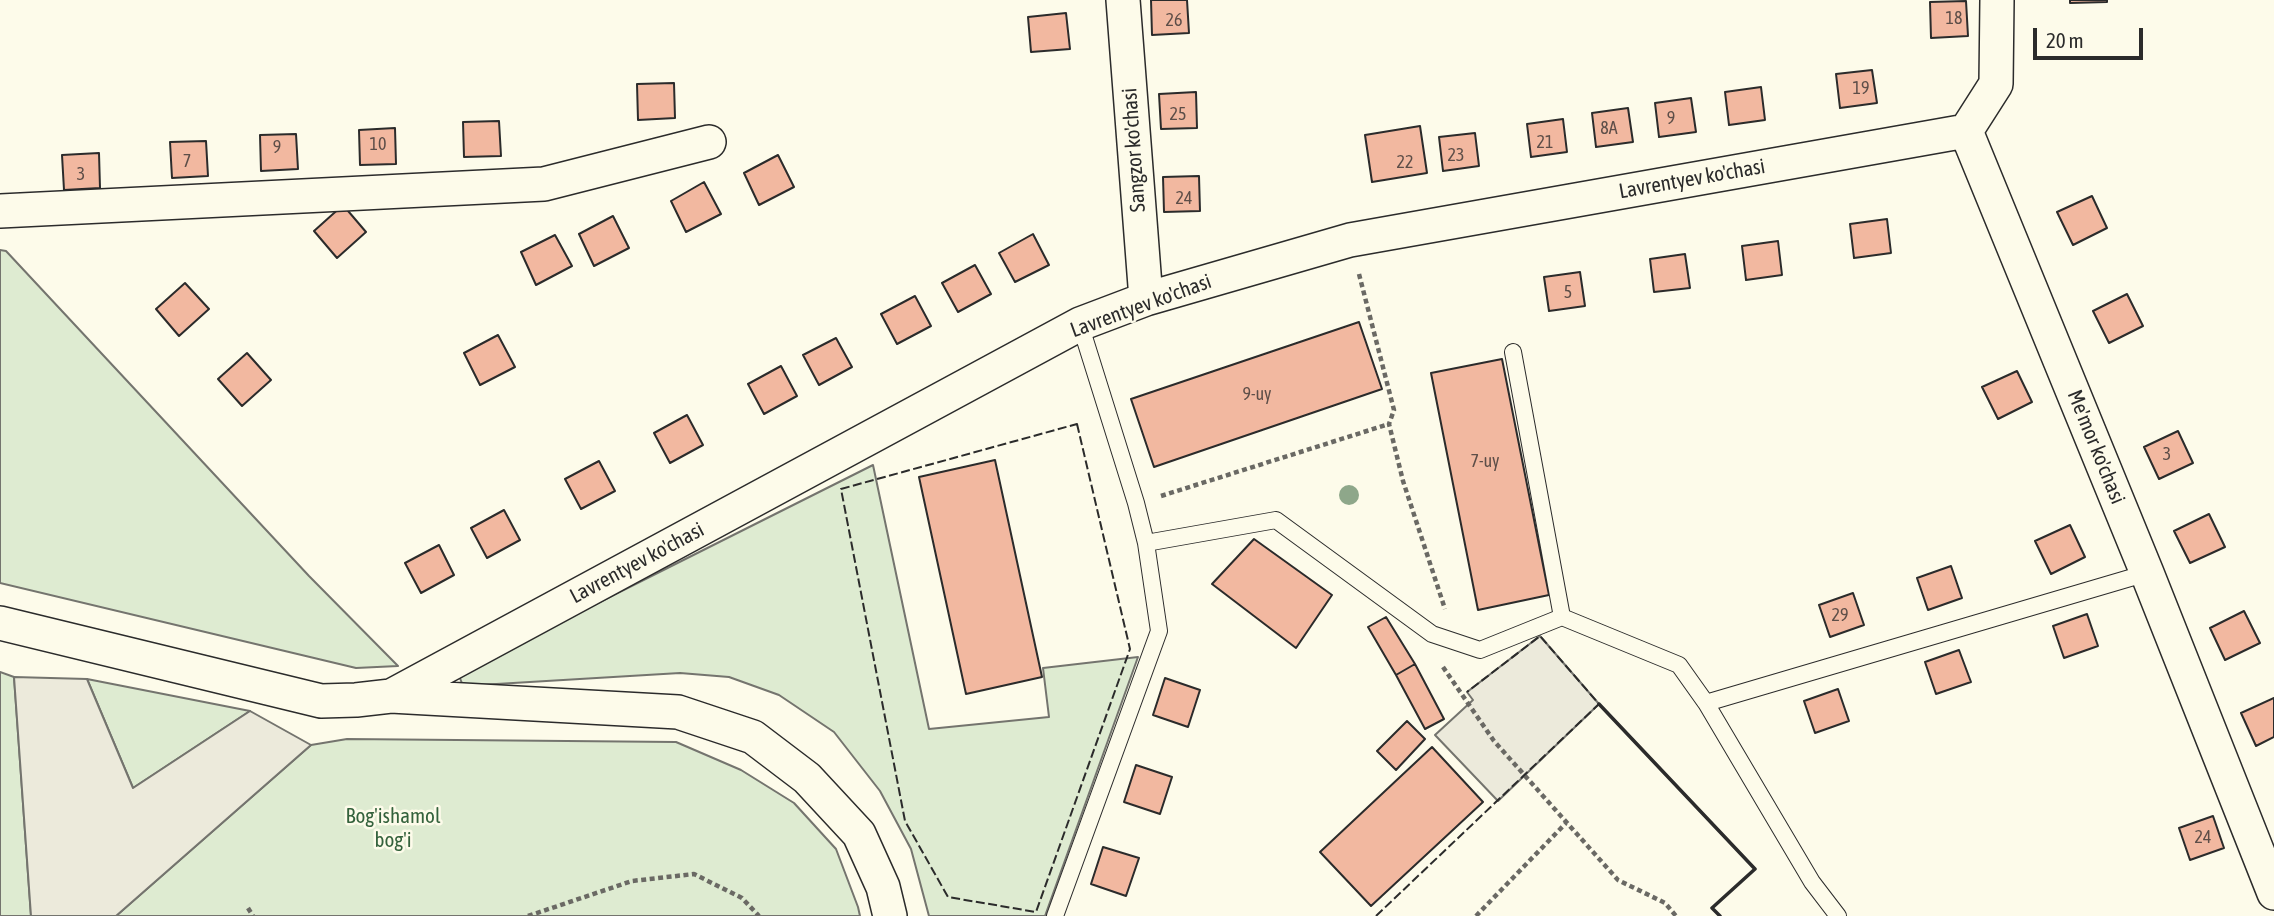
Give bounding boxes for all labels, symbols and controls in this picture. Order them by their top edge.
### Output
house number: 18 [1946,7,1962,29]
house number: 26 [1166,9,1182,31]
scale bar [2036,14,2146,58]
text: 20 m [2046,28,2084,52]
house number: 19 [1853,77,1869,99]
street label: Sangzor ko'chasi [1117,87,1151,213]
house number: 25 [1170,103,1186,125]
house number: 9 [1667,107,1675,129]
house number: 8A [1600,117,1618,139]
house number: 21 [1537,131,1553,153]
house number: 10 [370,133,386,155]
house number: 9 [273,136,281,158]
house number: 23 [1448,144,1464,166]
house number: 7 [183,150,191,172]
house number: 22 [1397,151,1413,173]
street label: Lavrentyev ko'chasi [1617,154,1767,204]
house number: 3 [77,163,85,185]
house number: 24 [1176,187,1192,209]
street label: Lavrentyev ko'chasi [1067,269,1215,343]
house number: 5 [1564,281,1572,303]
house number: 9-uy [1242,383,1272,405]
street label: Me'mor ko'chasi [2062,386,2130,508]
house number: 3 [2163,443,2171,465]
house number: 7-uy [1470,450,1500,472]
street label: Lavrentyev ko'chasi [566,517,708,609]
house number: 29 [1832,604,1848,626]
park label: Bog'ishamol bog'i [345,803,441,853]
house number: 24 [2195,826,2211,848]

